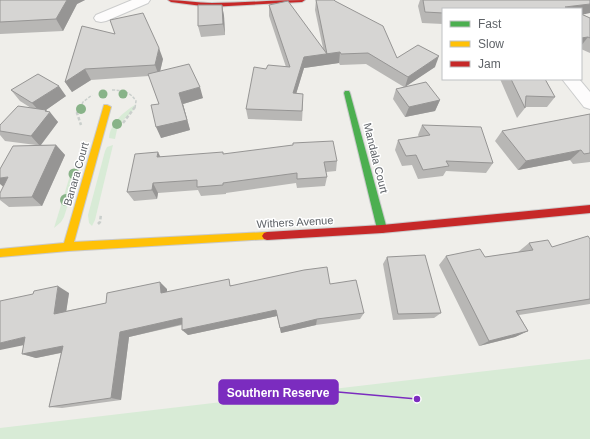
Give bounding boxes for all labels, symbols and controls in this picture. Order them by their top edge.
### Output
legend [442,8,582,80]
text: Fast [478,17,502,31]
text: Slow [478,37,504,51]
text: Jam [478,57,501,71]
street label: Mandala Court [361,122,391,194]
street label: Banara Court [61,141,91,207]
street label: Withers Avenue [256,214,334,230]
callout: Southern Reserve [219,380,338,404]
text: Southern Reserve [227,386,330,400]

